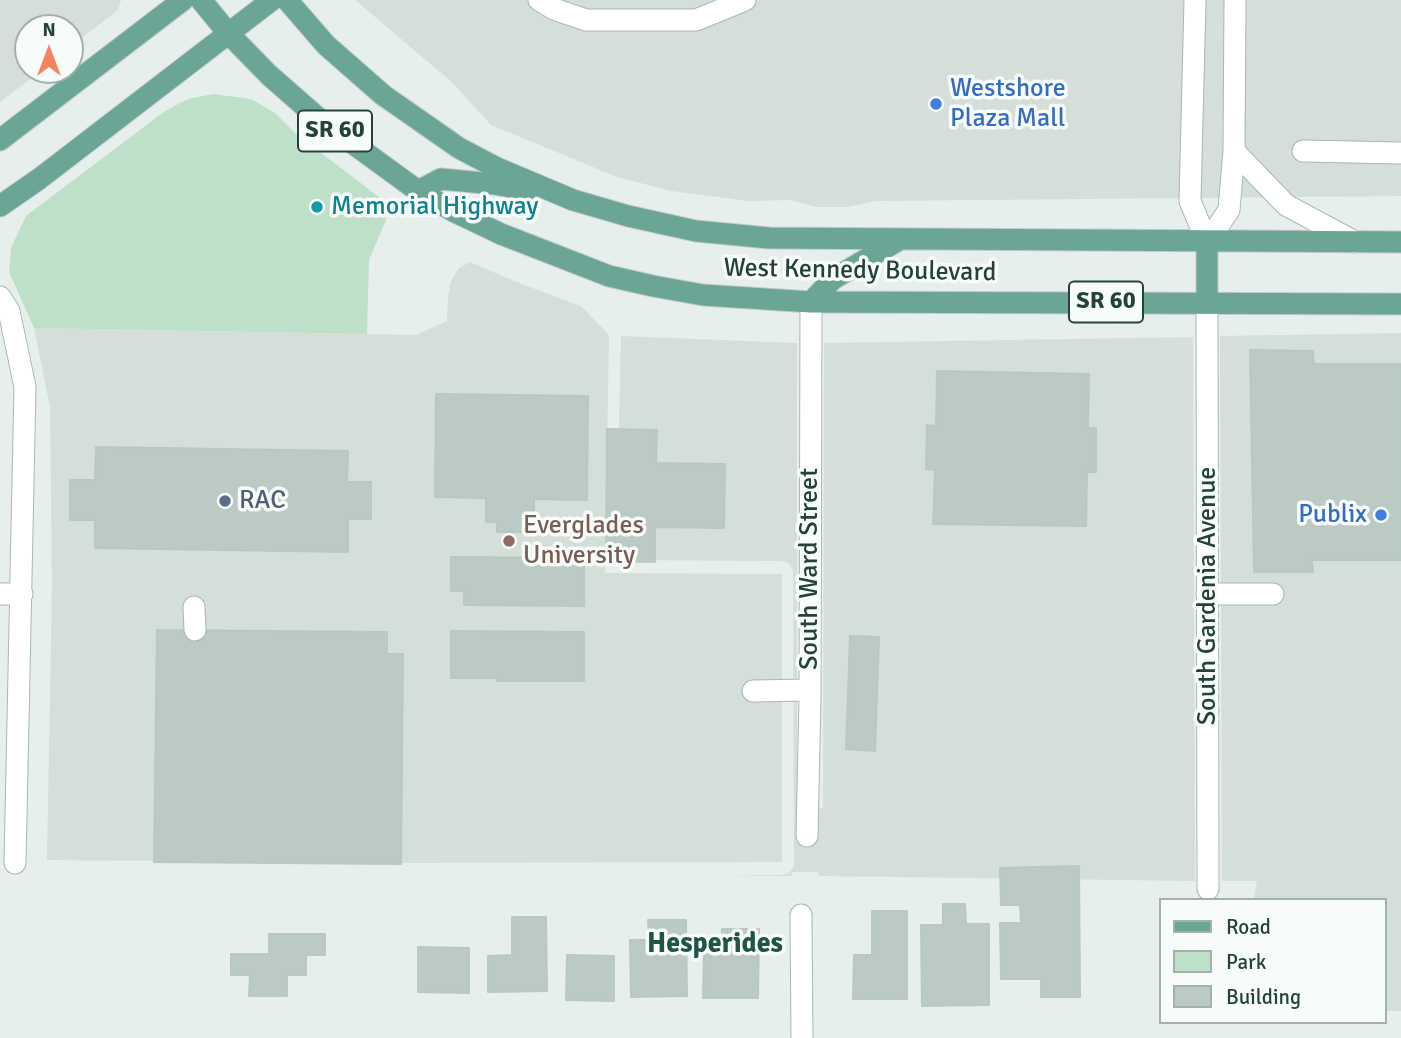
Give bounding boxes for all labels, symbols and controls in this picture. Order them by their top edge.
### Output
north arrow [14,14,84,84]
text: N [42,18,56,42]
place label: Westshore Plaza Mall [950,73,1066,134]
marker: Westshore Plaza Mall [928,96,944,112]
road number: SR 60 [298,110,372,152]
place label: Memorial Highway [331,191,538,223]
marker: Memorial Highway [309,199,325,215]
street label: West Kennedy Boulevard [723,253,997,289]
road number: SR 60 [1069,282,1143,323]
street label: South Gardenia Avenue [1192,467,1224,725]
street label: South Ward Street [794,468,826,670]
place label: RAC [239,485,286,517]
marker: RAC [217,493,233,509]
place label: Publix [1298,499,1367,531]
marker: Publix [1373,507,1389,523]
place label: Everglades University [523,510,644,572]
marker: Everglades University [501,533,517,549]
legend [1160,898,1387,1024]
text: Road [1226,914,1271,940]
district label: Hesperides [647,928,783,962]
text: Park [1226,949,1266,975]
text: Building [1226,984,1301,1010]

